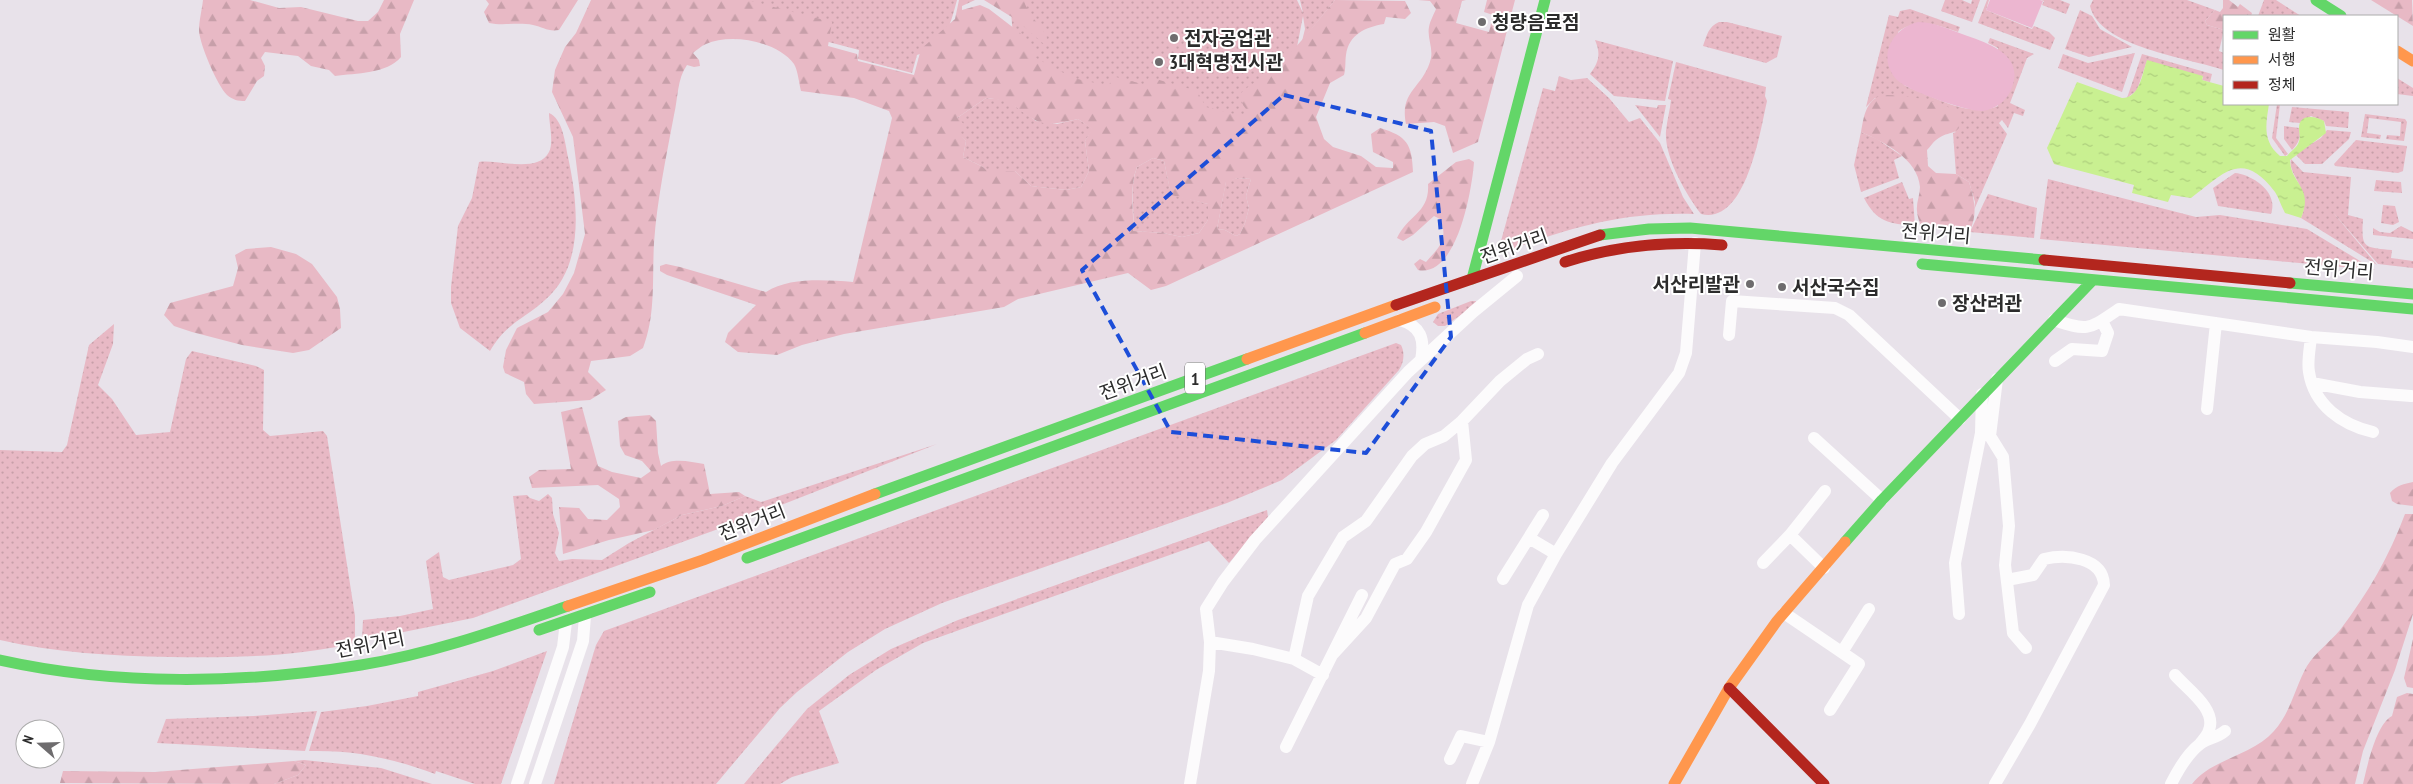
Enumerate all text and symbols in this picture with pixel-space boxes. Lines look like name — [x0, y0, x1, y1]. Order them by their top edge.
place label: 청량음료점 — [1492, 10, 1579, 34]
legend — [2223, 15, 2398, 105]
marker: 청량음료점 — [1476, 16, 1488, 28]
text: 원활 — [2268, 25, 2296, 44]
place label: 전자공업관 — [1184, 26, 1272, 50]
marker: 전자공업관 — [1168, 32, 1180, 44]
place label: 3대혁명전시관 — [1169, 50, 1283, 74]
text: 서행 — [2268, 50, 2296, 69]
marker: 3대혁명전시관 — [1153, 56, 1165, 68]
text: 정체 — [2268, 75, 2296, 94]
street label: 전위거리 — [1900, 218, 1972, 248]
street label: 전위거리 — [1477, 223, 1551, 269]
street label: 전위거리 — [2303, 254, 2375, 284]
place label: 서산리발관 — [1653, 272, 1741, 296]
place label: 서산국수집 — [1792, 275, 1879, 299]
marker: 서산리발관 — [1744, 278, 1756, 290]
marker: 서산국수집 — [1776, 281, 1788, 293]
place label: 장산려관 — [1952, 291, 2022, 315]
marker: 장산려관 — [1936, 297, 1948, 309]
street label: 전위거리 — [1096, 359, 1170, 405]
road number: 1 — [1185, 362, 1205, 393]
street label: 전위거리 — [715, 498, 789, 546]
street label: 전위거리 — [333, 626, 407, 662]
north arrow — [15, 719, 65, 769]
text: N — [18, 733, 38, 746]

